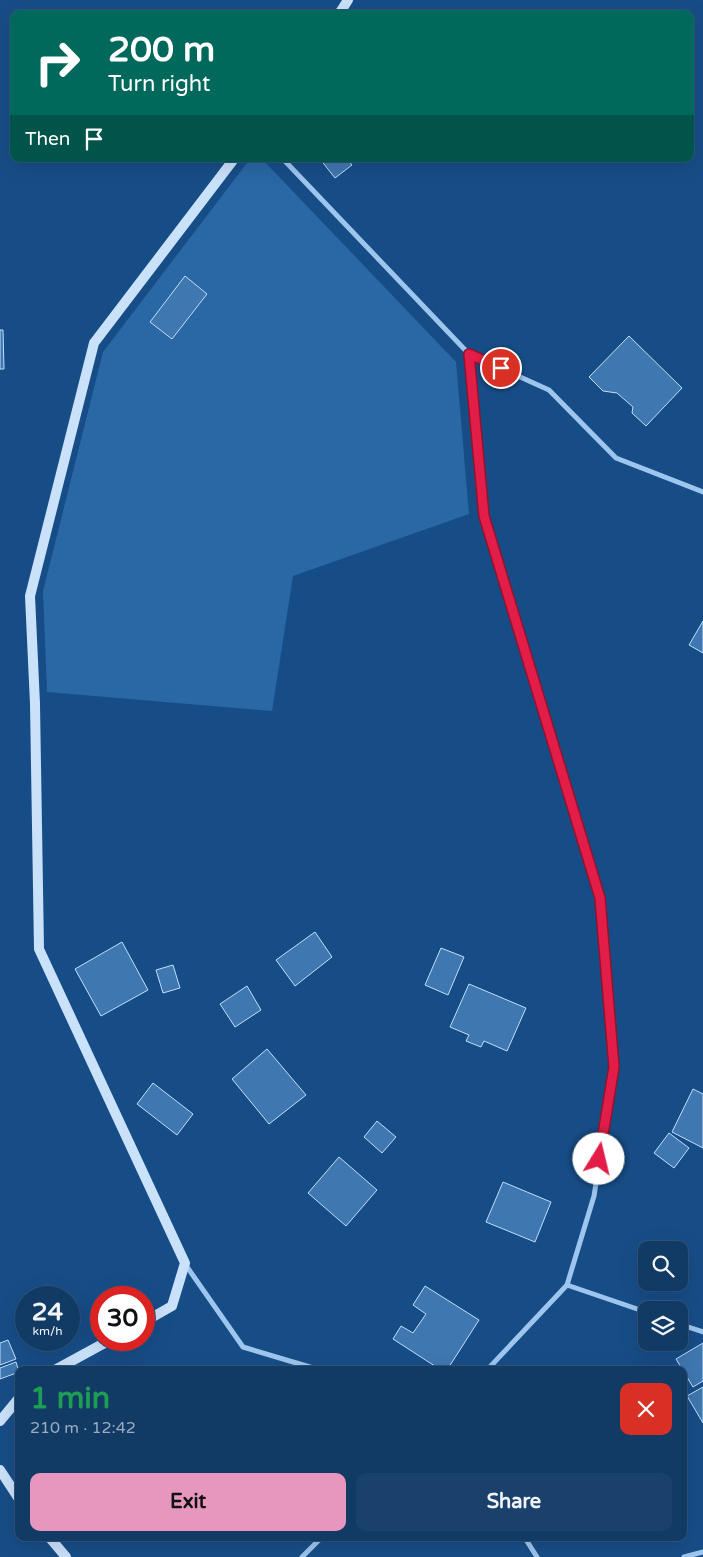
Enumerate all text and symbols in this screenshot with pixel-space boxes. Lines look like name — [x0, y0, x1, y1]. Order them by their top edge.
text: 200 m — [108, 29, 215, 71]
icon: right — [25, 30, 90, 95]
text: Turn right — [108, 71, 210, 97]
icon: arrive — [80, 125, 108, 153]
text: Then — [25, 128, 70, 150]
pin — [480, 347, 522, 389]
icon: arrive — [487, 354, 515, 382]
position arrow — [572, 1132, 624, 1184]
map controls — [638, 1241, 688, 1351]
button: search — [638, 1241, 688, 1291]
speed limit sign: 30 — [90, 1286, 155, 1351]
text: 24 — [32, 1297, 63, 1327]
button: layers — [638, 1301, 688, 1351]
text: km/h — [32, 1324, 63, 1338]
text: 1 min — [30, 1380, 110, 1417]
button: close — [620, 1383, 672, 1435]
text: 210 m · 12:42 — [30, 1418, 136, 1438]
button: Exit — [30, 1473, 346, 1531]
button: Share — [356, 1473, 672, 1531]

